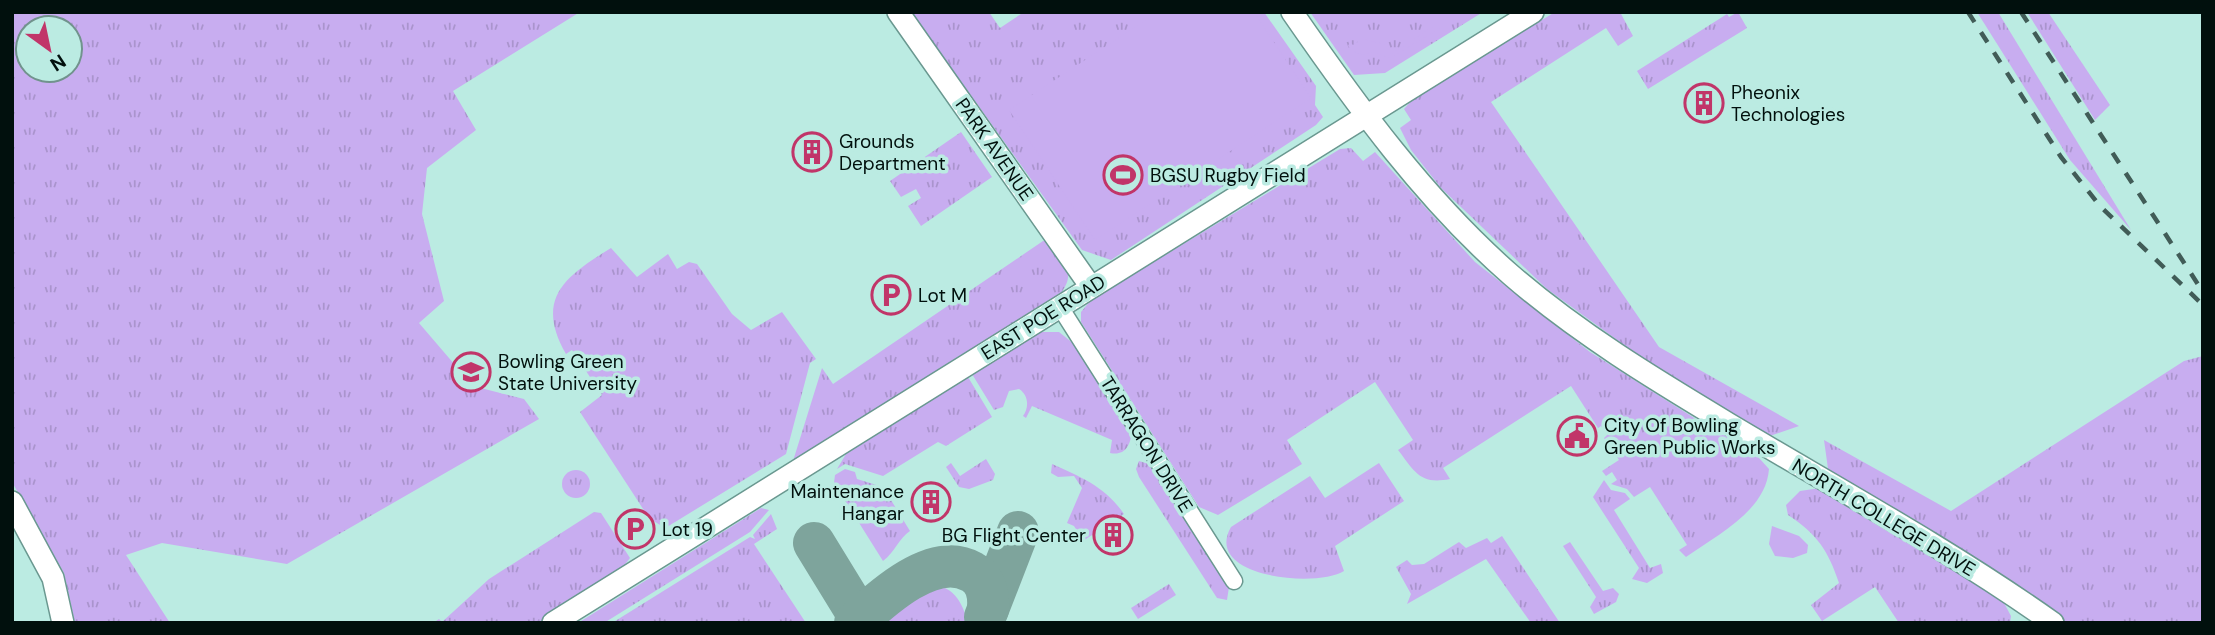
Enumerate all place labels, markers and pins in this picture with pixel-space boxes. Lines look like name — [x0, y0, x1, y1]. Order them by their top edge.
place label: Pheonix Technologies — [1731, 80, 1845, 127]
building icon: Pheonix Technologies — [1683, 82, 1725, 124]
place label: Grounds Department — [839, 129, 946, 176]
building icon: Grounds Department — [791, 131, 833, 173]
sports icon: BGSU Rugby Field — [1102, 154, 1144, 196]
place label: BGSU Rugby Field — [1150, 163, 1306, 188]
parking icon: Lot M — [870, 274, 912, 316]
place label: Lot M — [918, 283, 967, 308]
place label: Bowling Green State University — [498, 349, 637, 396]
school or university icon: Bowling Green State University — [450, 351, 492, 393]
place label: City Of Bowling Green Public Works — [1604, 413, 1775, 460]
public building icon: City Of Bowling Green Public Works — [1556, 415, 1598, 457]
place label: Maintenance Hangar — [790, 479, 904, 526]
building icon: Maintenance Hangar — [910, 481, 952, 523]
parking icon: Lot 19 — [614, 508, 656, 550]
building icon: BG Flight Center — [1092, 514, 1134, 556]
place label: Lot 19 — [662, 517, 713, 542]
place label: BG Flight Center — [942, 523, 1086, 548]

